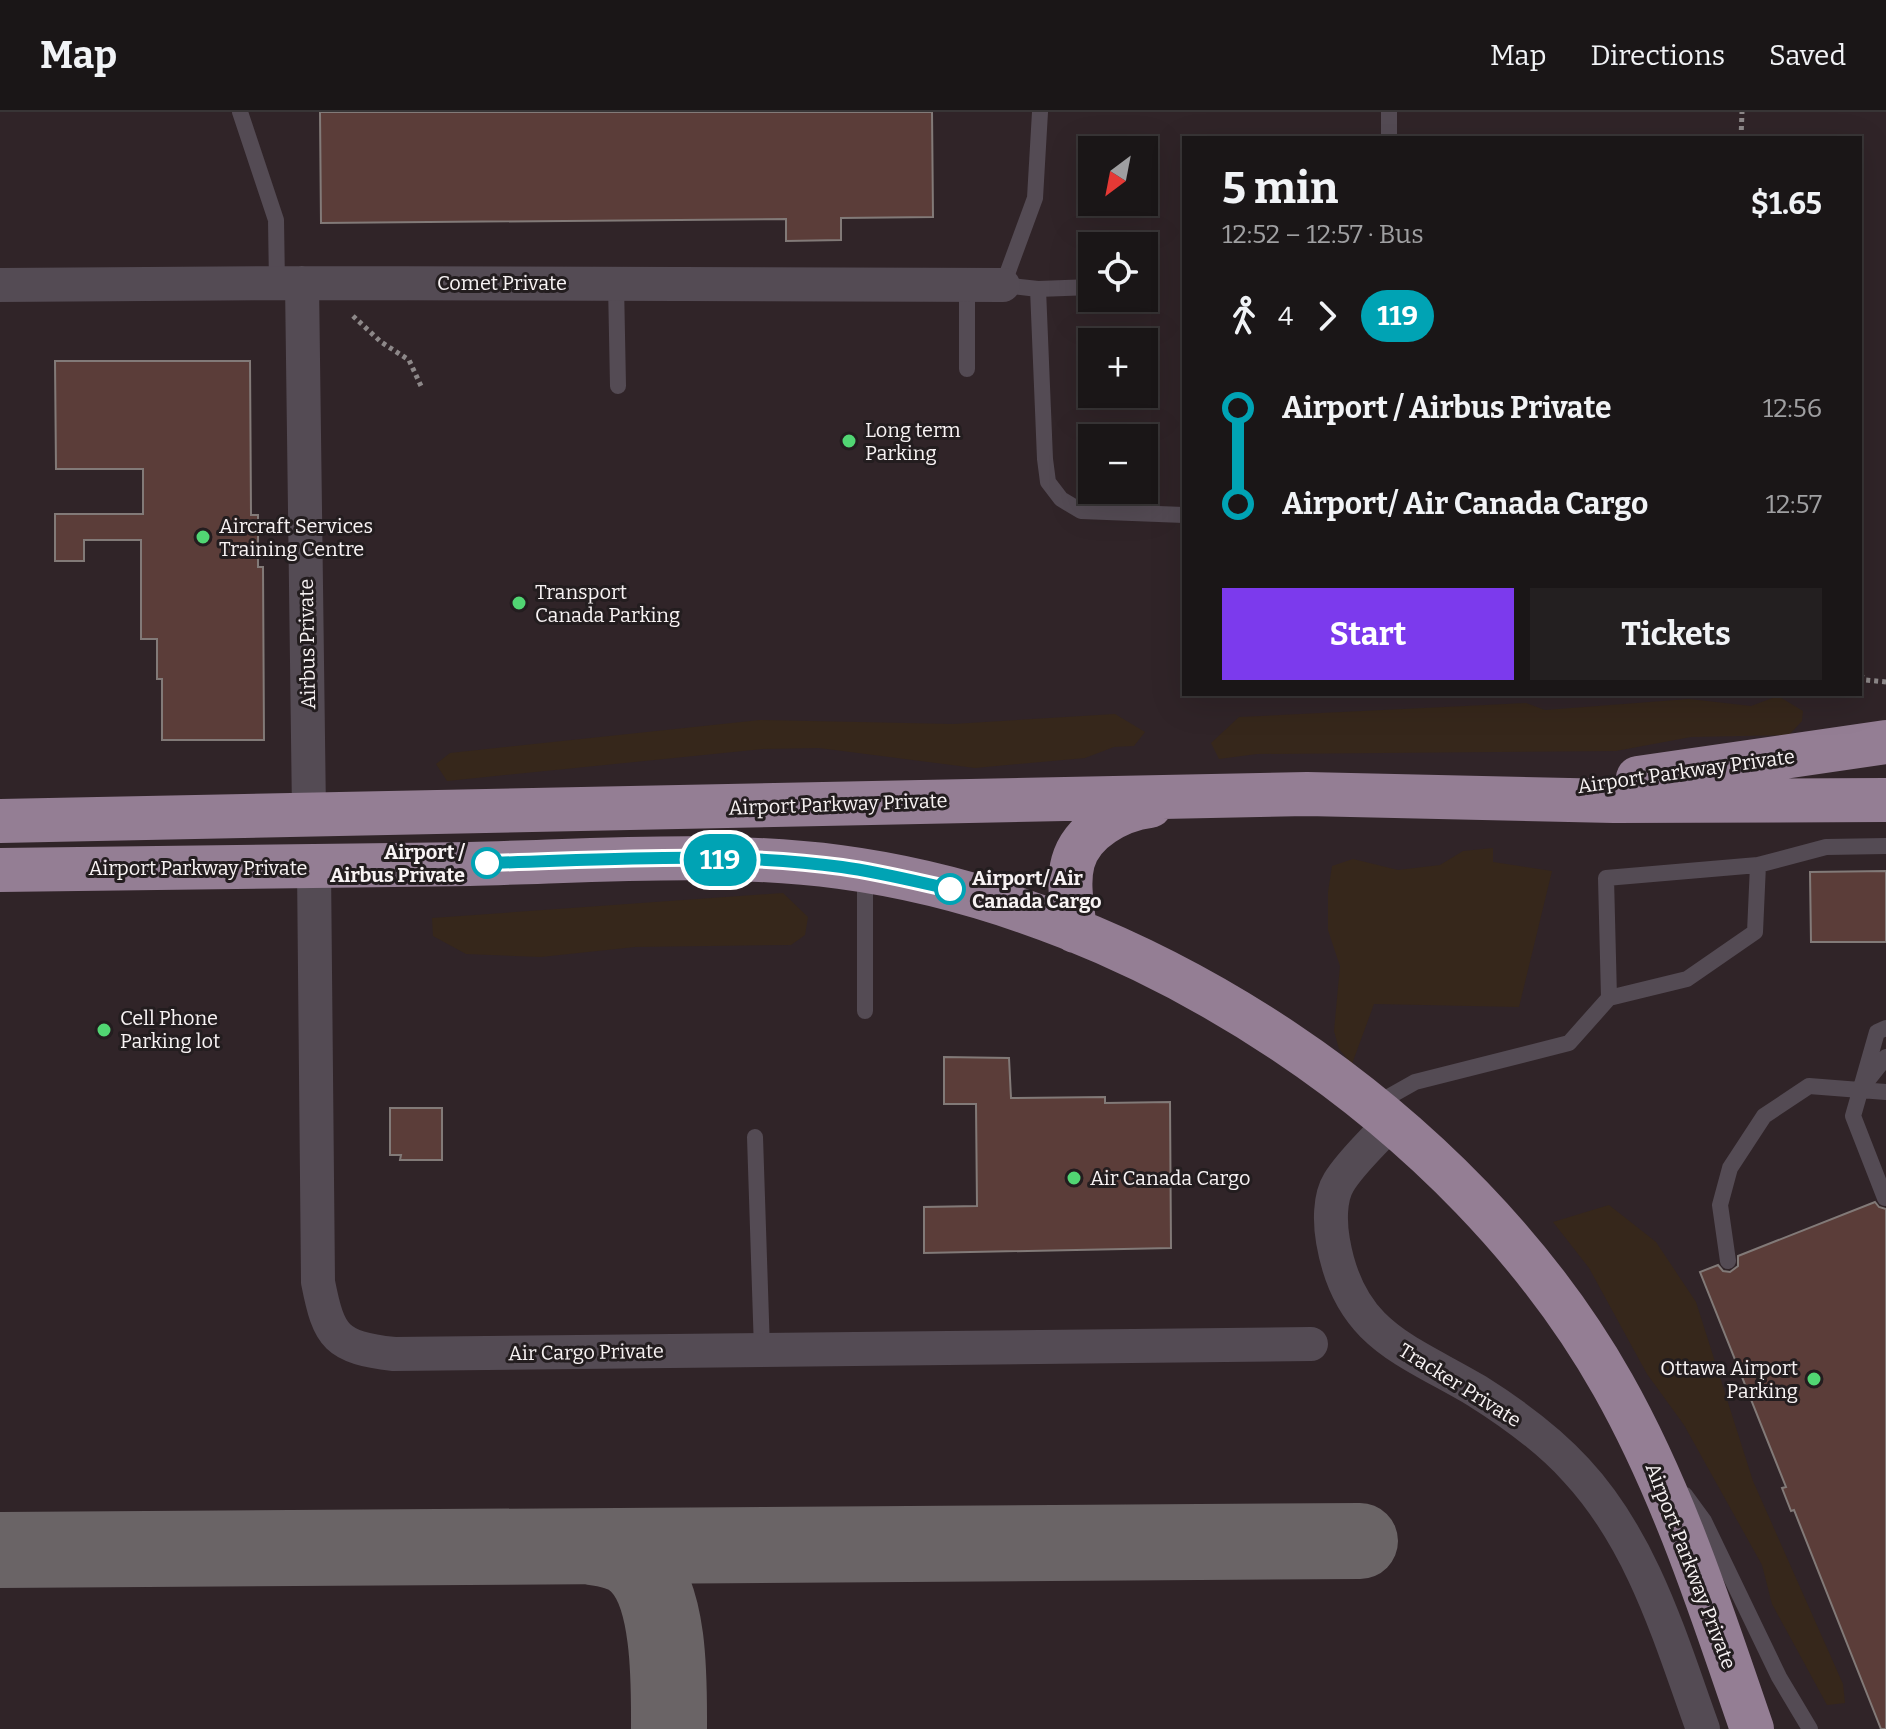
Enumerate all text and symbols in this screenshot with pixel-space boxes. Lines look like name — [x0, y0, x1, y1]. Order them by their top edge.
text: Map — [40, 32, 117, 78]
text: Map — [1490, 39, 1546, 72]
text: Directions — [1590, 39, 1725, 72]
text: Saved — [1769, 39, 1846, 72]
north arrow — [1078, 136, 1158, 216]
map controls — [1078, 136, 1158, 504]
text: 5 min — [1222, 162, 1338, 215]
text: $1.65 — [1751, 186, 1822, 222]
text: 12:52 – 12:57 · Bus — [1222, 219, 1424, 250]
button: locate — [1078, 232, 1158, 312]
street label: Comet Private — [437, 271, 567, 295]
icon: walk — [1222, 294, 1266, 338]
icon: forward — [1305, 294, 1349, 338]
text: 119 — [1377, 299, 1418, 332]
text: 4 — [1278, 301, 1293, 332]
button: + — [1078, 328, 1158, 408]
text: Airport / Airbus Private — [1282, 390, 1612, 426]
text: 12:56 — [1763, 393, 1822, 424]
place label: Long term Parking — [865, 418, 961, 465]
button: − — [1078, 424, 1158, 504]
marker: Long term Parking — [840, 432, 858, 450]
text: Airport/ Air Canada Cargo — [1282, 486, 1648, 522]
text: 12:57 — [1765, 489, 1822, 520]
place label: Aircraft Services Training Centre — [219, 514, 373, 561]
marker: Aircraft Services Training Centre — [194, 528, 212, 546]
street label: Airbus Private — [294, 578, 320, 710]
place label: Transport Canada Parking — [535, 580, 680, 627]
button: Start — [1222, 588, 1514, 680]
button: Tickets — [1530, 588, 1822, 680]
marker: Transport Canada Parking — [510, 594, 528, 612]
street label: Airport Parkway Private — [1576, 744, 1796, 798]
street label: Airport Parkway Private — [728, 788, 948, 820]
line badge: 119 — [674, 834, 766, 886]
place label: Airport / Airbus Private — [330, 840, 465, 887]
text: 119 — [700, 843, 740, 876]
marker: Airport / Airbus Private — [472, 848, 502, 878]
street label: Airport Parkway Private — [88, 856, 308, 880]
place label: Airport/ Air Canada Cargo — [972, 866, 1102, 913]
marker: Airport/ Air Canada Cargo — [935, 874, 965, 904]
place label: Cell Phone Parking lot — [120, 1006, 220, 1053]
marker: Cell Phone Parking lot — [95, 1021, 113, 1039]
place label: Air Canada Cargo — [1090, 1166, 1250, 1190]
marker: Air Canada Cargo — [1065, 1169, 1083, 1187]
street label: Tracker Private — [1394, 1338, 1526, 1432]
street label: Air Cargo Private — [508, 1339, 664, 1365]
place label: Ottawa Airport Parking — [1660, 1356, 1798, 1403]
marker: Ottawa Airport Parking — [1805, 1370, 1823, 1388]
street label: Airport Parkway Private — [1641, 1459, 1741, 1673]

